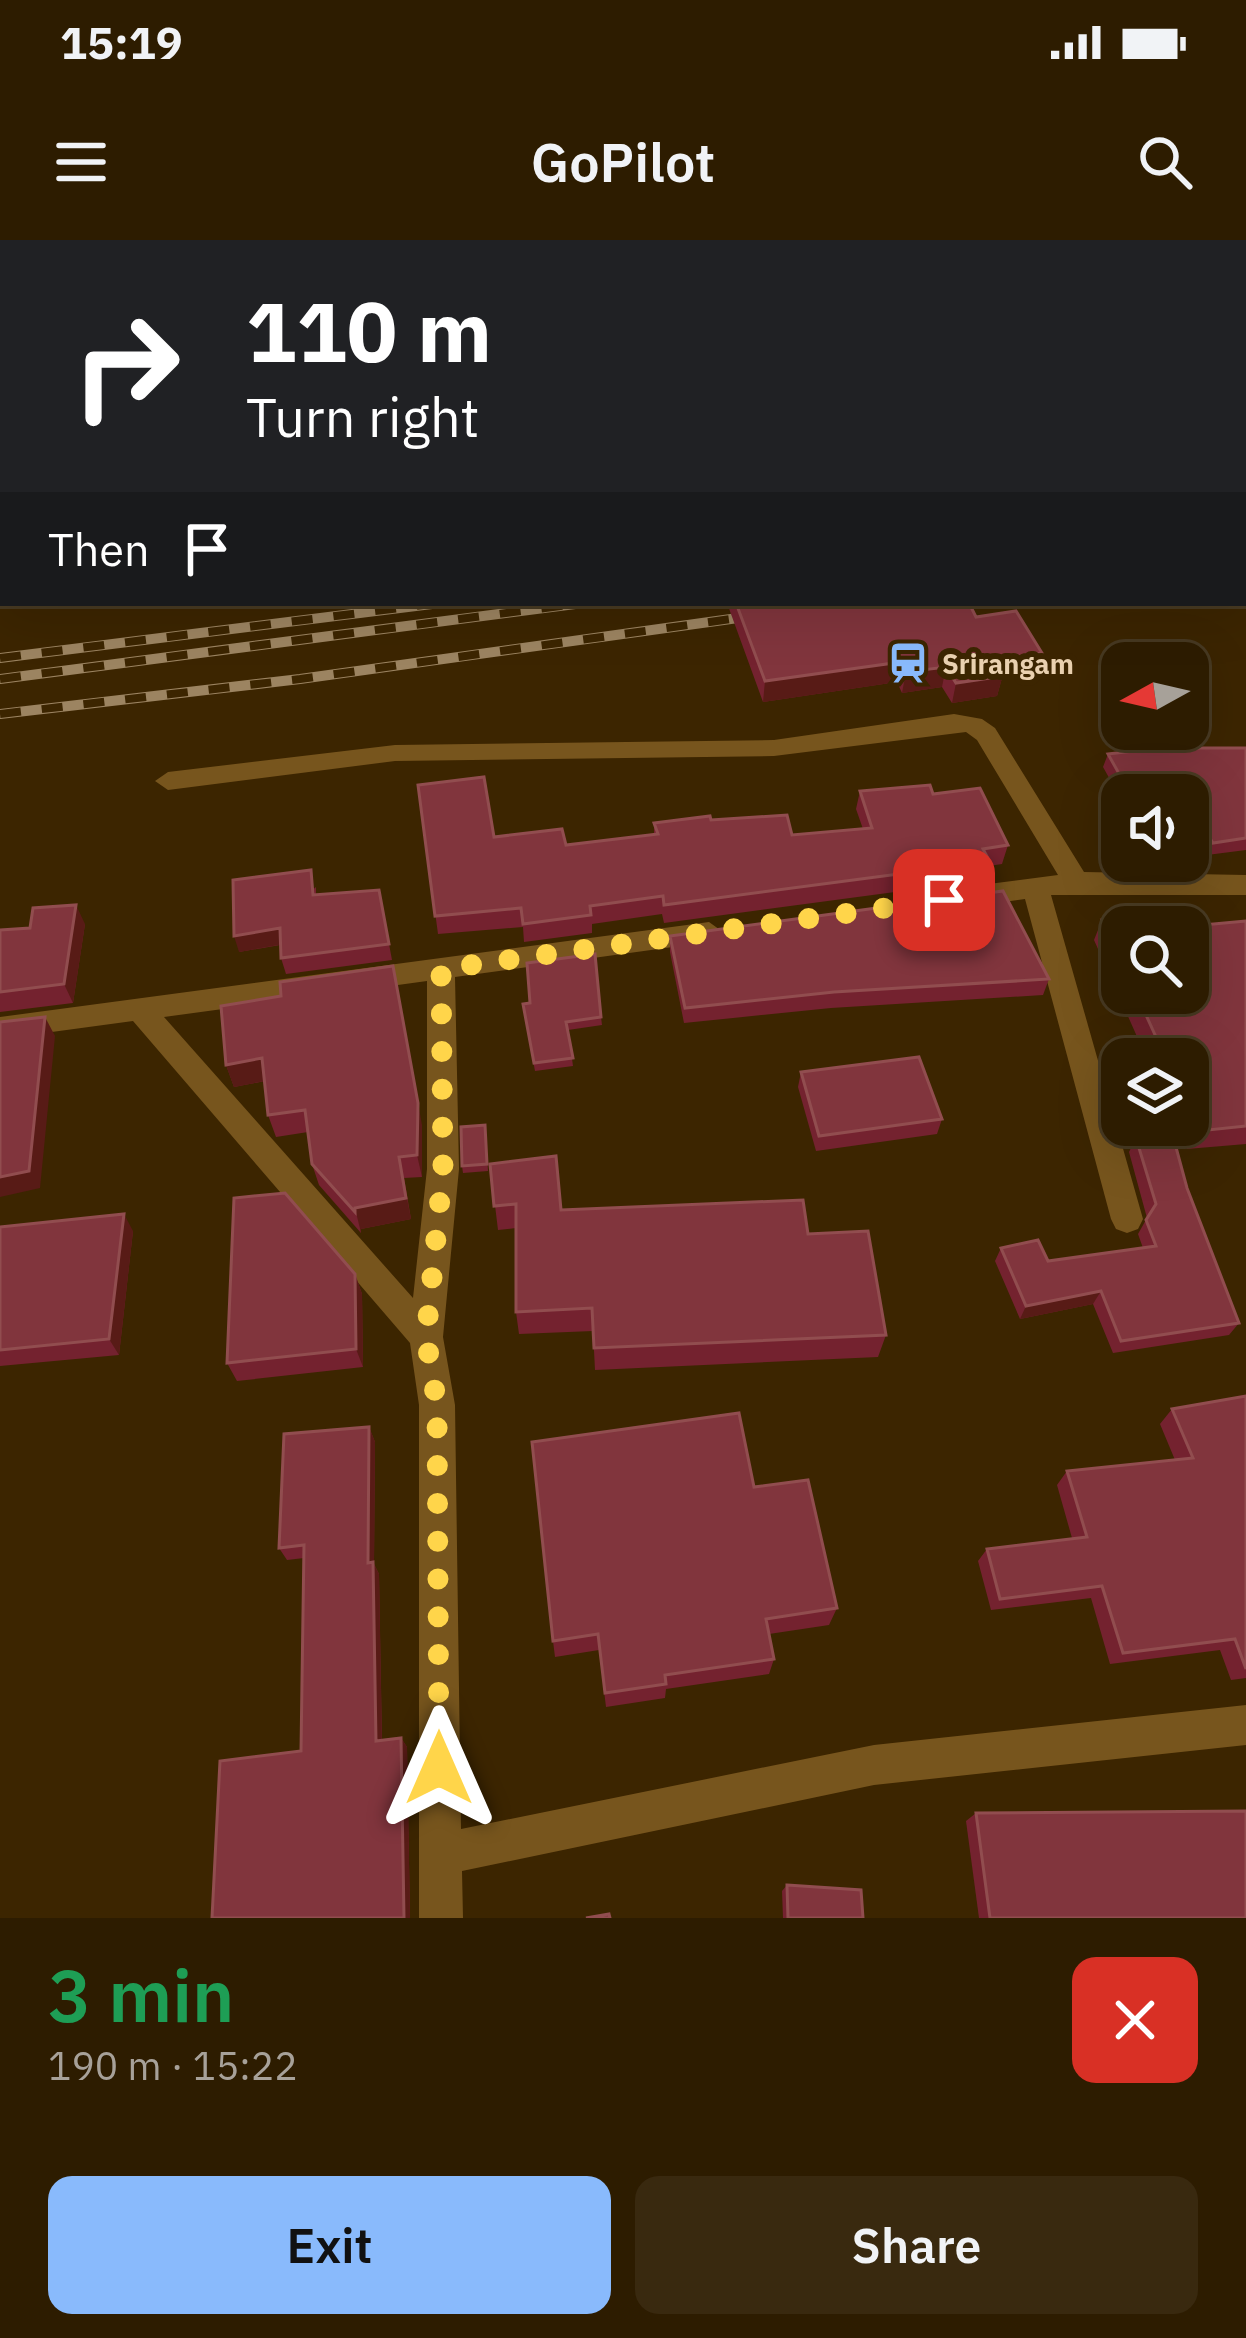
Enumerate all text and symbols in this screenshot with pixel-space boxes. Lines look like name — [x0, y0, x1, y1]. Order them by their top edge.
text: 15:19 — [60, 13, 183, 71]
text: GoPilot — [531, 127, 715, 197]
icon: menu — [48, 129, 114, 195]
icon: search — [1132, 129, 1198, 195]
text: 110 m — [246, 276, 492, 385]
icon: right — [48, 288, 204, 444]
text: Turn right — [246, 382, 480, 452]
icon: arrive — [174, 516, 240, 582]
text: Then — [48, 520, 150, 578]
station icon: Srirangam — [885, 640, 931, 686]
north arrow — [1101, 642, 1209, 750]
map controls — [1101, 642, 1209, 1146]
place label: Srirangam — [942, 646, 1074, 681]
button: sound — [1101, 774, 1209, 882]
pin — [893, 849, 995, 951]
icon: arrive — [911, 867, 977, 933]
button: search — [1101, 906, 1209, 1014]
button: layers — [1101, 1038, 1209, 1146]
position arrow — [376, 1705, 502, 1831]
text: 3 min — [48, 1948, 234, 2042]
button: close — [1072, 1957, 1198, 2083]
text: 190 m · 15:22 — [48, 2040, 298, 2091]
button: Exit — [48, 2176, 611, 2314]
button: Share — [635, 2176, 1198, 2314]

